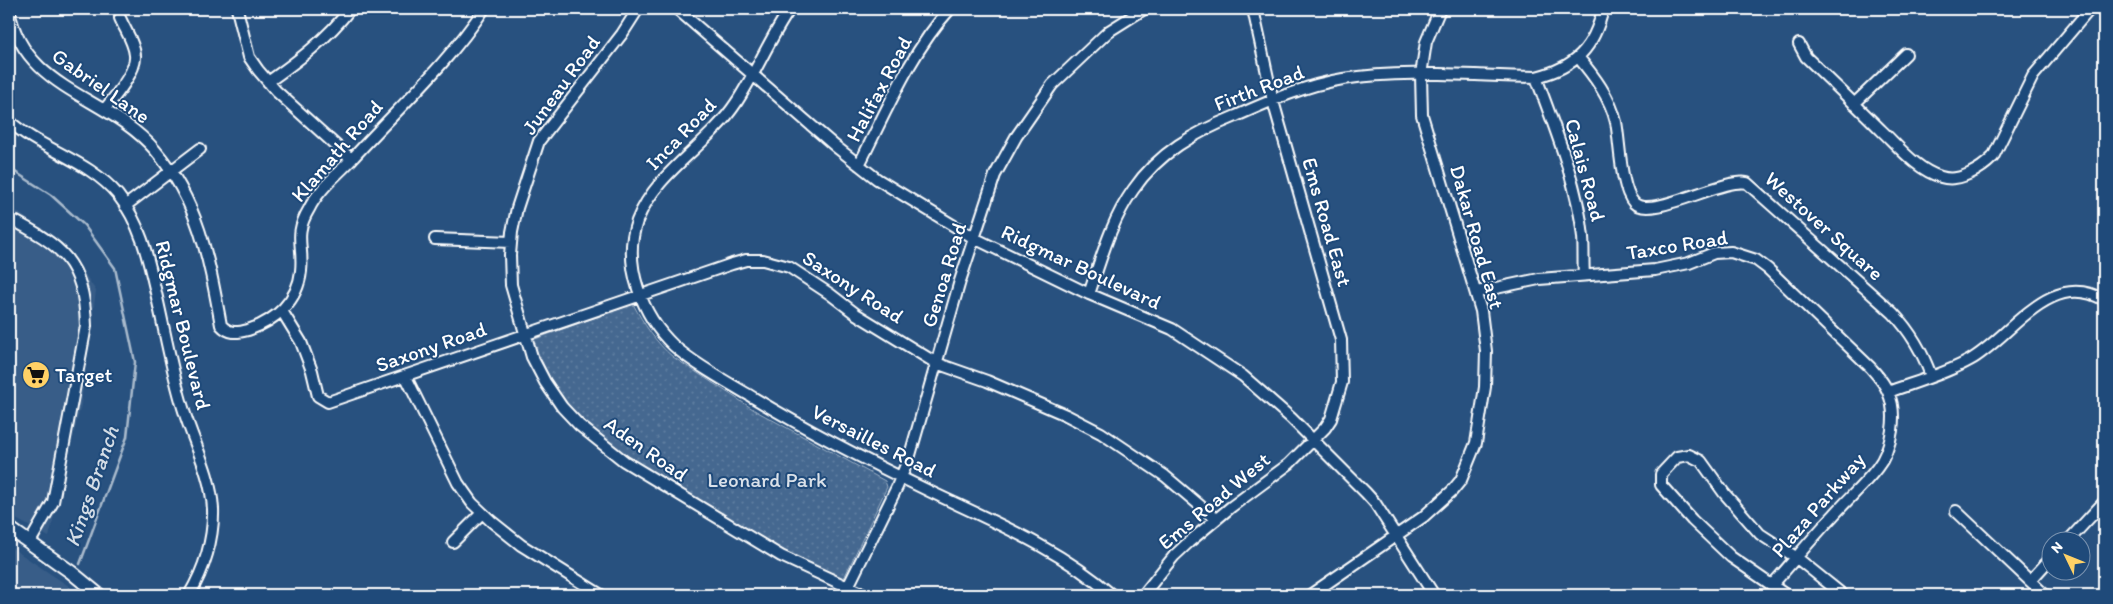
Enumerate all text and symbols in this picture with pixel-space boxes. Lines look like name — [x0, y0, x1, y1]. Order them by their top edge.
street label: Juneau Road — [516, 30, 605, 139]
street label: Halifax Road — [840, 31, 917, 146]
street label: Gabriel Lane — [47, 43, 155, 128]
street label: Firth Road — [1210, 59, 1308, 116]
street label: Inca Road — [640, 92, 721, 175]
street label: Klamath Road — [286, 95, 388, 207]
street label: Calais Road — [1560, 116, 1611, 224]
street label: Ems Road East — [1297, 155, 1358, 289]
street label: Dakar Road East — [1445, 162, 1510, 312]
street label: Westover Square — [1760, 166, 1889, 285]
street label: Genoa Road — [916, 219, 971, 330]
street label: Ridgmar Boulevard — [997, 219, 1165, 315]
street label: Taxco Road — [1625, 224, 1730, 265]
street label: Ridgmar Boulevard — [150, 238, 217, 412]
street label: Saxony Road — [798, 245, 909, 329]
street label: Saxony Road — [372, 316, 490, 377]
supermarket icon: Target — [21, 360, 51, 390]
place label: Target — [55, 362, 113, 387]
street label: Versailles Road — [808, 398, 941, 483]
street label: Aden Road — [600, 411, 693, 487]
water label: Kings Branch — [58, 422, 125, 550]
street label: Ems Road West — [1153, 446, 1275, 555]
street label: Plaza Parkway — [1765, 447, 1870, 562]
park label: Leonard Park — [707, 467, 827, 492]
north arrow — [2040, 532, 2090, 582]
text: N — [2047, 538, 2066, 557]

